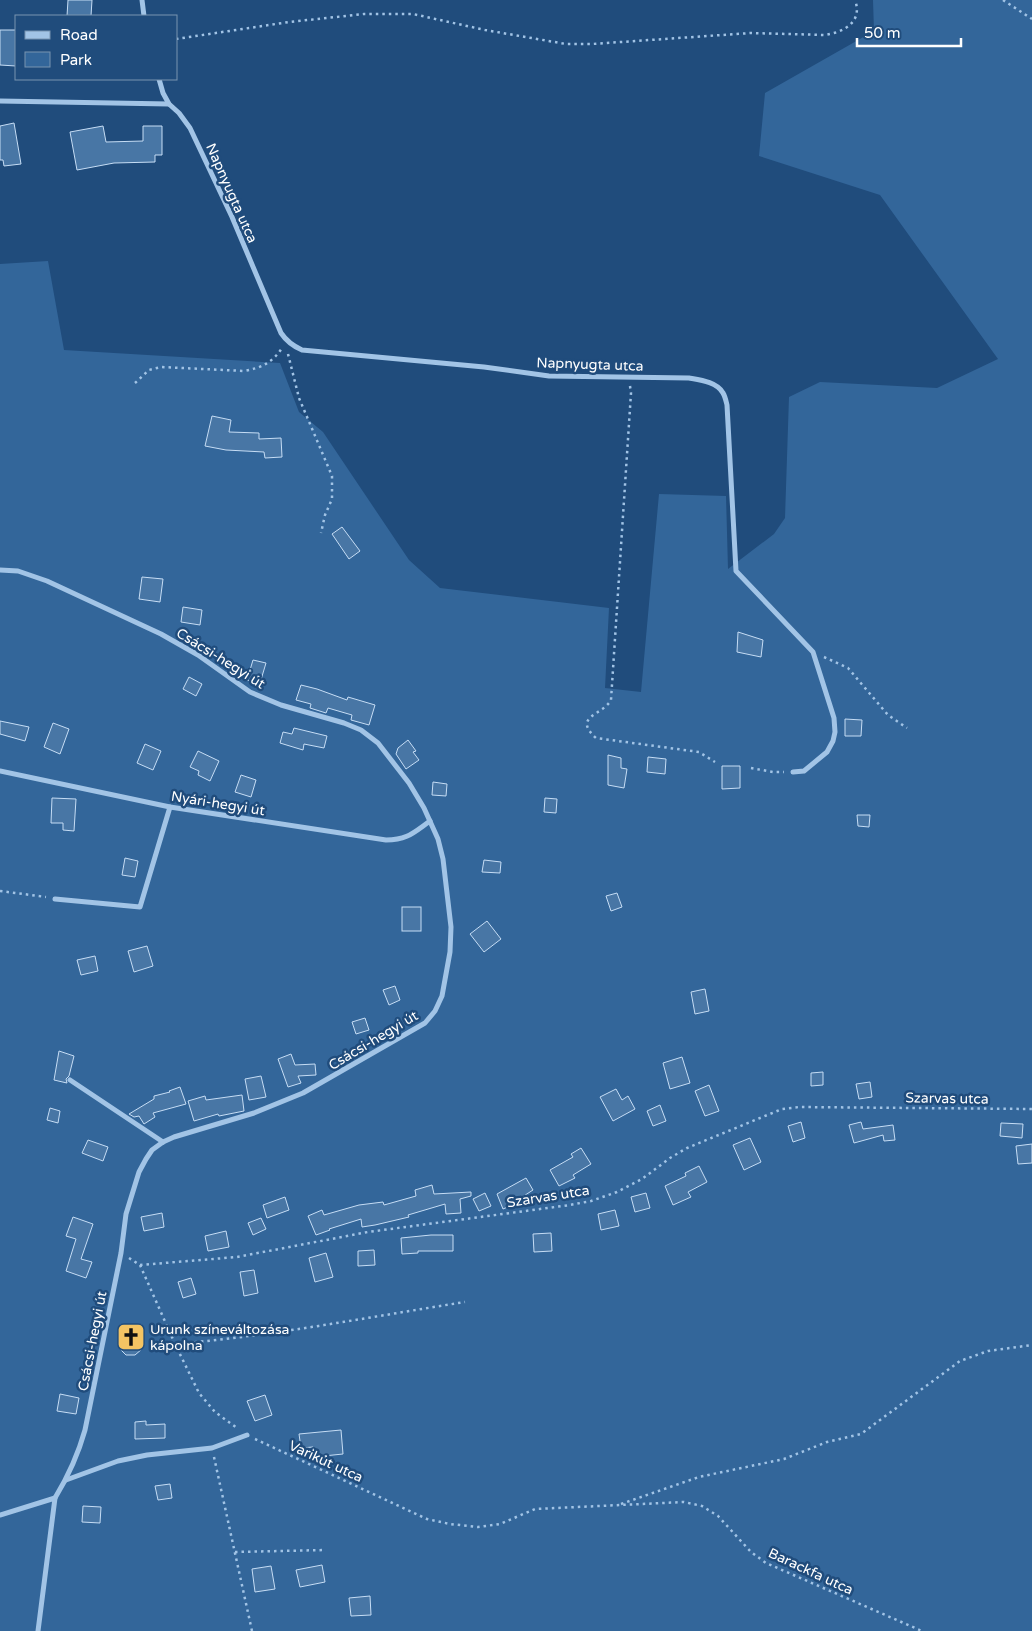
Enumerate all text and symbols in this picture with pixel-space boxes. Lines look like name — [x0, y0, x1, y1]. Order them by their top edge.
legend — [15, 15, 178, 80]
scale bar — [857, 15, 961, 47]
text: 50 m — [864, 24, 901, 42]
text: Road — [60, 26, 98, 44]
text: Park — [60, 51, 92, 69]
street label: Napnyugta utca — [202, 141, 261, 246]
street label: Napnyugta utca — [536, 354, 644, 375]
street label: Csácsi-hegyi út — [173, 624, 269, 693]
street label: Nyári-hegyi út — [170, 788, 267, 819]
street label: Csácsi-hegyi út — [325, 1007, 422, 1074]
street label: Szarvas utca — [905, 1089, 989, 1108]
street label: Szarvas utca — [506, 1182, 591, 1211]
street label: Csácsi-hegyi út — [74, 1289, 111, 1392]
place label: Urunk színeváltozása kápolna — [150, 1321, 289, 1354]
church icon: Urunk színeváltozása kápolna — [116, 1322, 146, 1352]
street label: Varikút utca — [286, 1437, 366, 1486]
street label: Barackfa utca — [766, 1544, 856, 1599]

